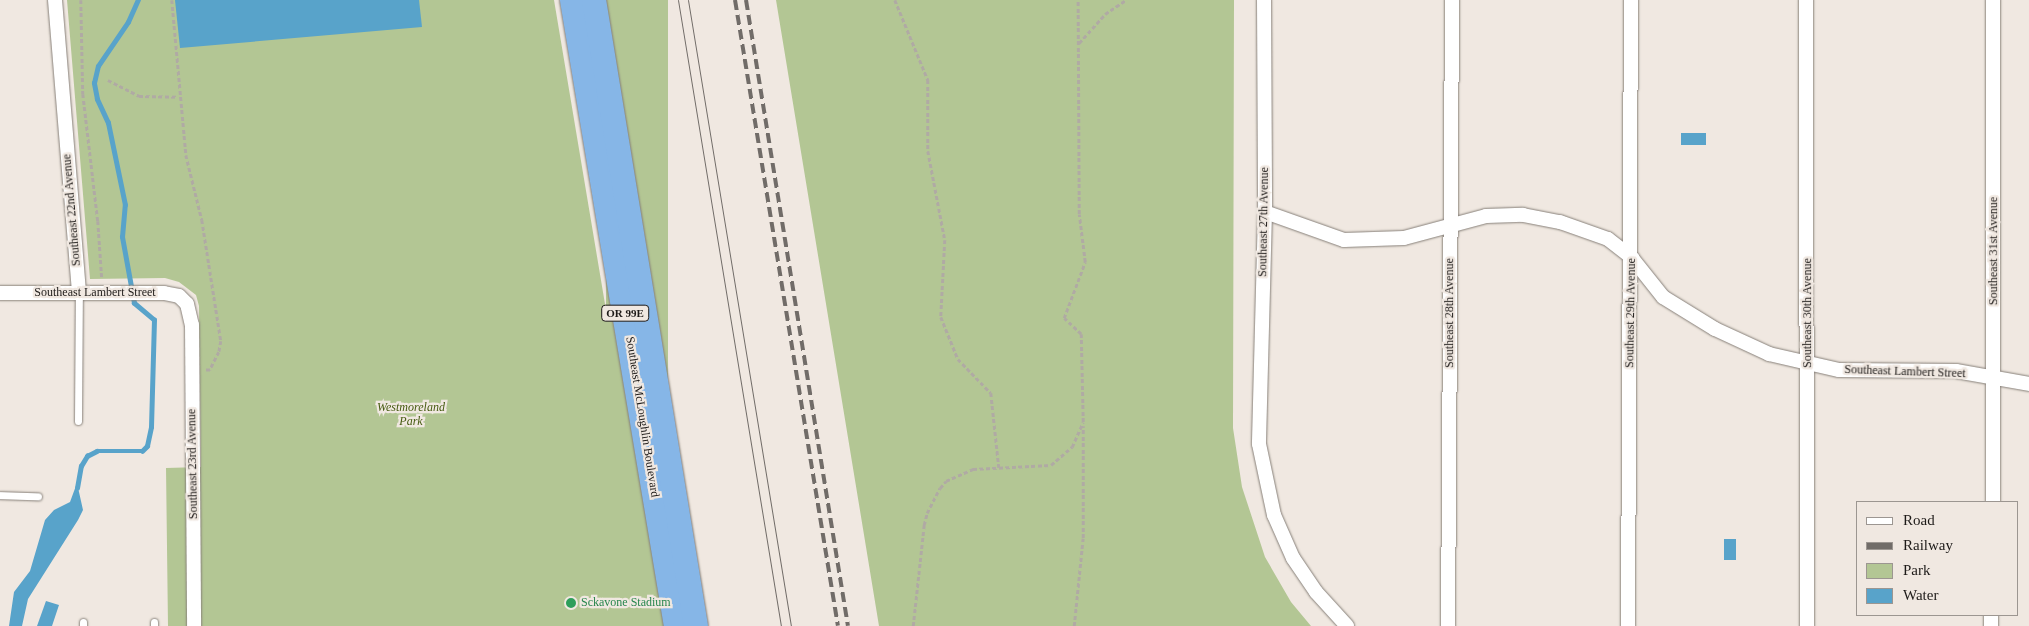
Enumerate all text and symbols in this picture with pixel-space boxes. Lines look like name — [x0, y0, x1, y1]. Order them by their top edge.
street label: Southeast 22nd Avenue — [60, 153, 84, 267]
street label: Southeast 27th Avenue — [1256, 167, 1272, 277]
street label: Southeast 31st Avenue — [1987, 196, 2001, 306]
street label: Southeast 28th Avenue — [1443, 258, 1457, 368]
street label: Southeast 29th Avenue — [1623, 258, 1639, 368]
street label: Southeast 30th Avenue — [1801, 258, 1815, 368]
street label: Southeast Lambert Street — [34, 286, 156, 300]
road number: OR 99E — [600, 304, 650, 322]
street label: Southeast McLoughlin Boulevard — [622, 336, 662, 498]
street label: Southeast Lambert Street — [1844, 363, 1966, 381]
park label: Westmoreland Park — [377, 401, 445, 429]
street label: Southeast 23rd Avenue — [185, 408, 201, 520]
legend — [1856, 501, 2019, 616]
text: Road — [1903, 512, 1935, 528]
text: Railway — [1903, 537, 1953, 553]
text: Park — [1903, 562, 1931, 578]
text: Water — [1903, 587, 1938, 603]
place label: Sckavone Stadium — [581, 596, 671, 610]
marker: Sckavone Stadium — [565, 597, 577, 609]

